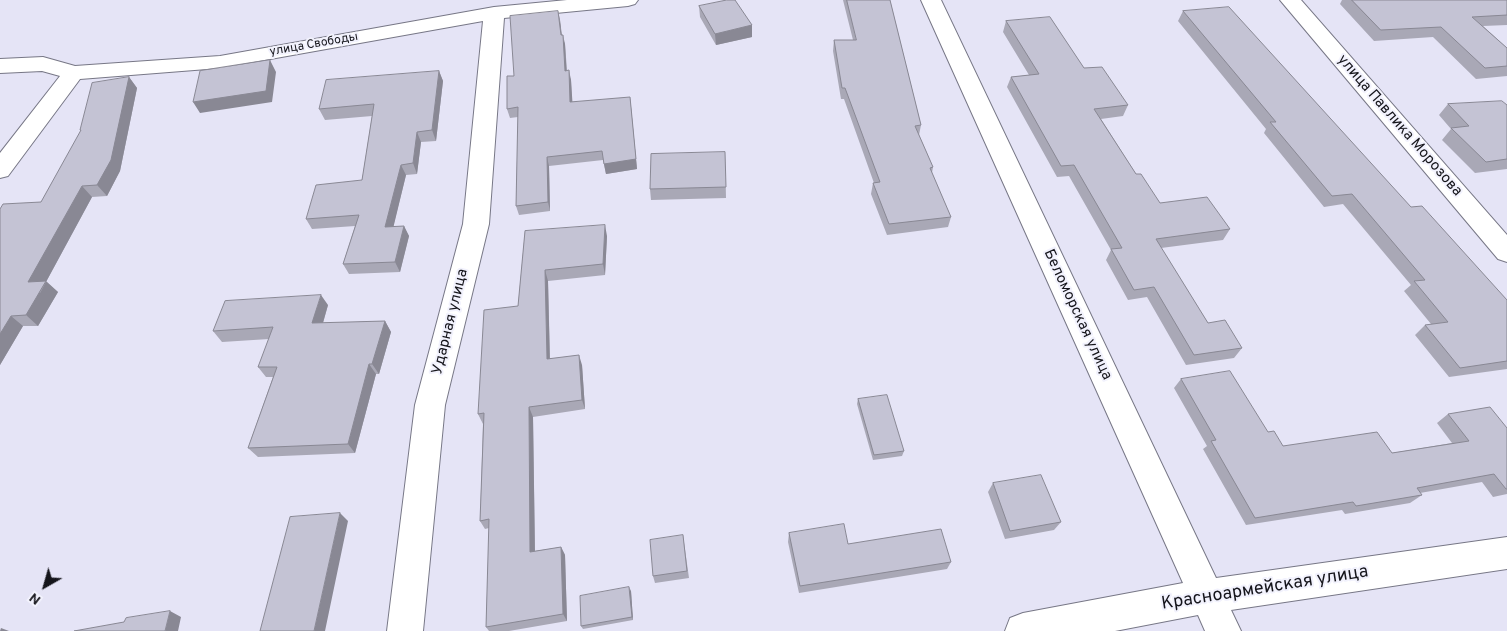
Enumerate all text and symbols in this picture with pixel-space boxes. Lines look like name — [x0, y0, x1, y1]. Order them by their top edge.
street label: улица Свободы — [269, 30, 359, 60]
street label: улица Павлика Морозова — [1333, 52, 1465, 200]
street label: Беломорская улица — [1039, 247, 1115, 383]
street label: Ударная улица — [429, 267, 473, 377]
north arrow — [20, 561, 70, 611]
street label: Красноармейская улица — [1160, 562, 1370, 616]
text: N — [26, 588, 45, 608]

